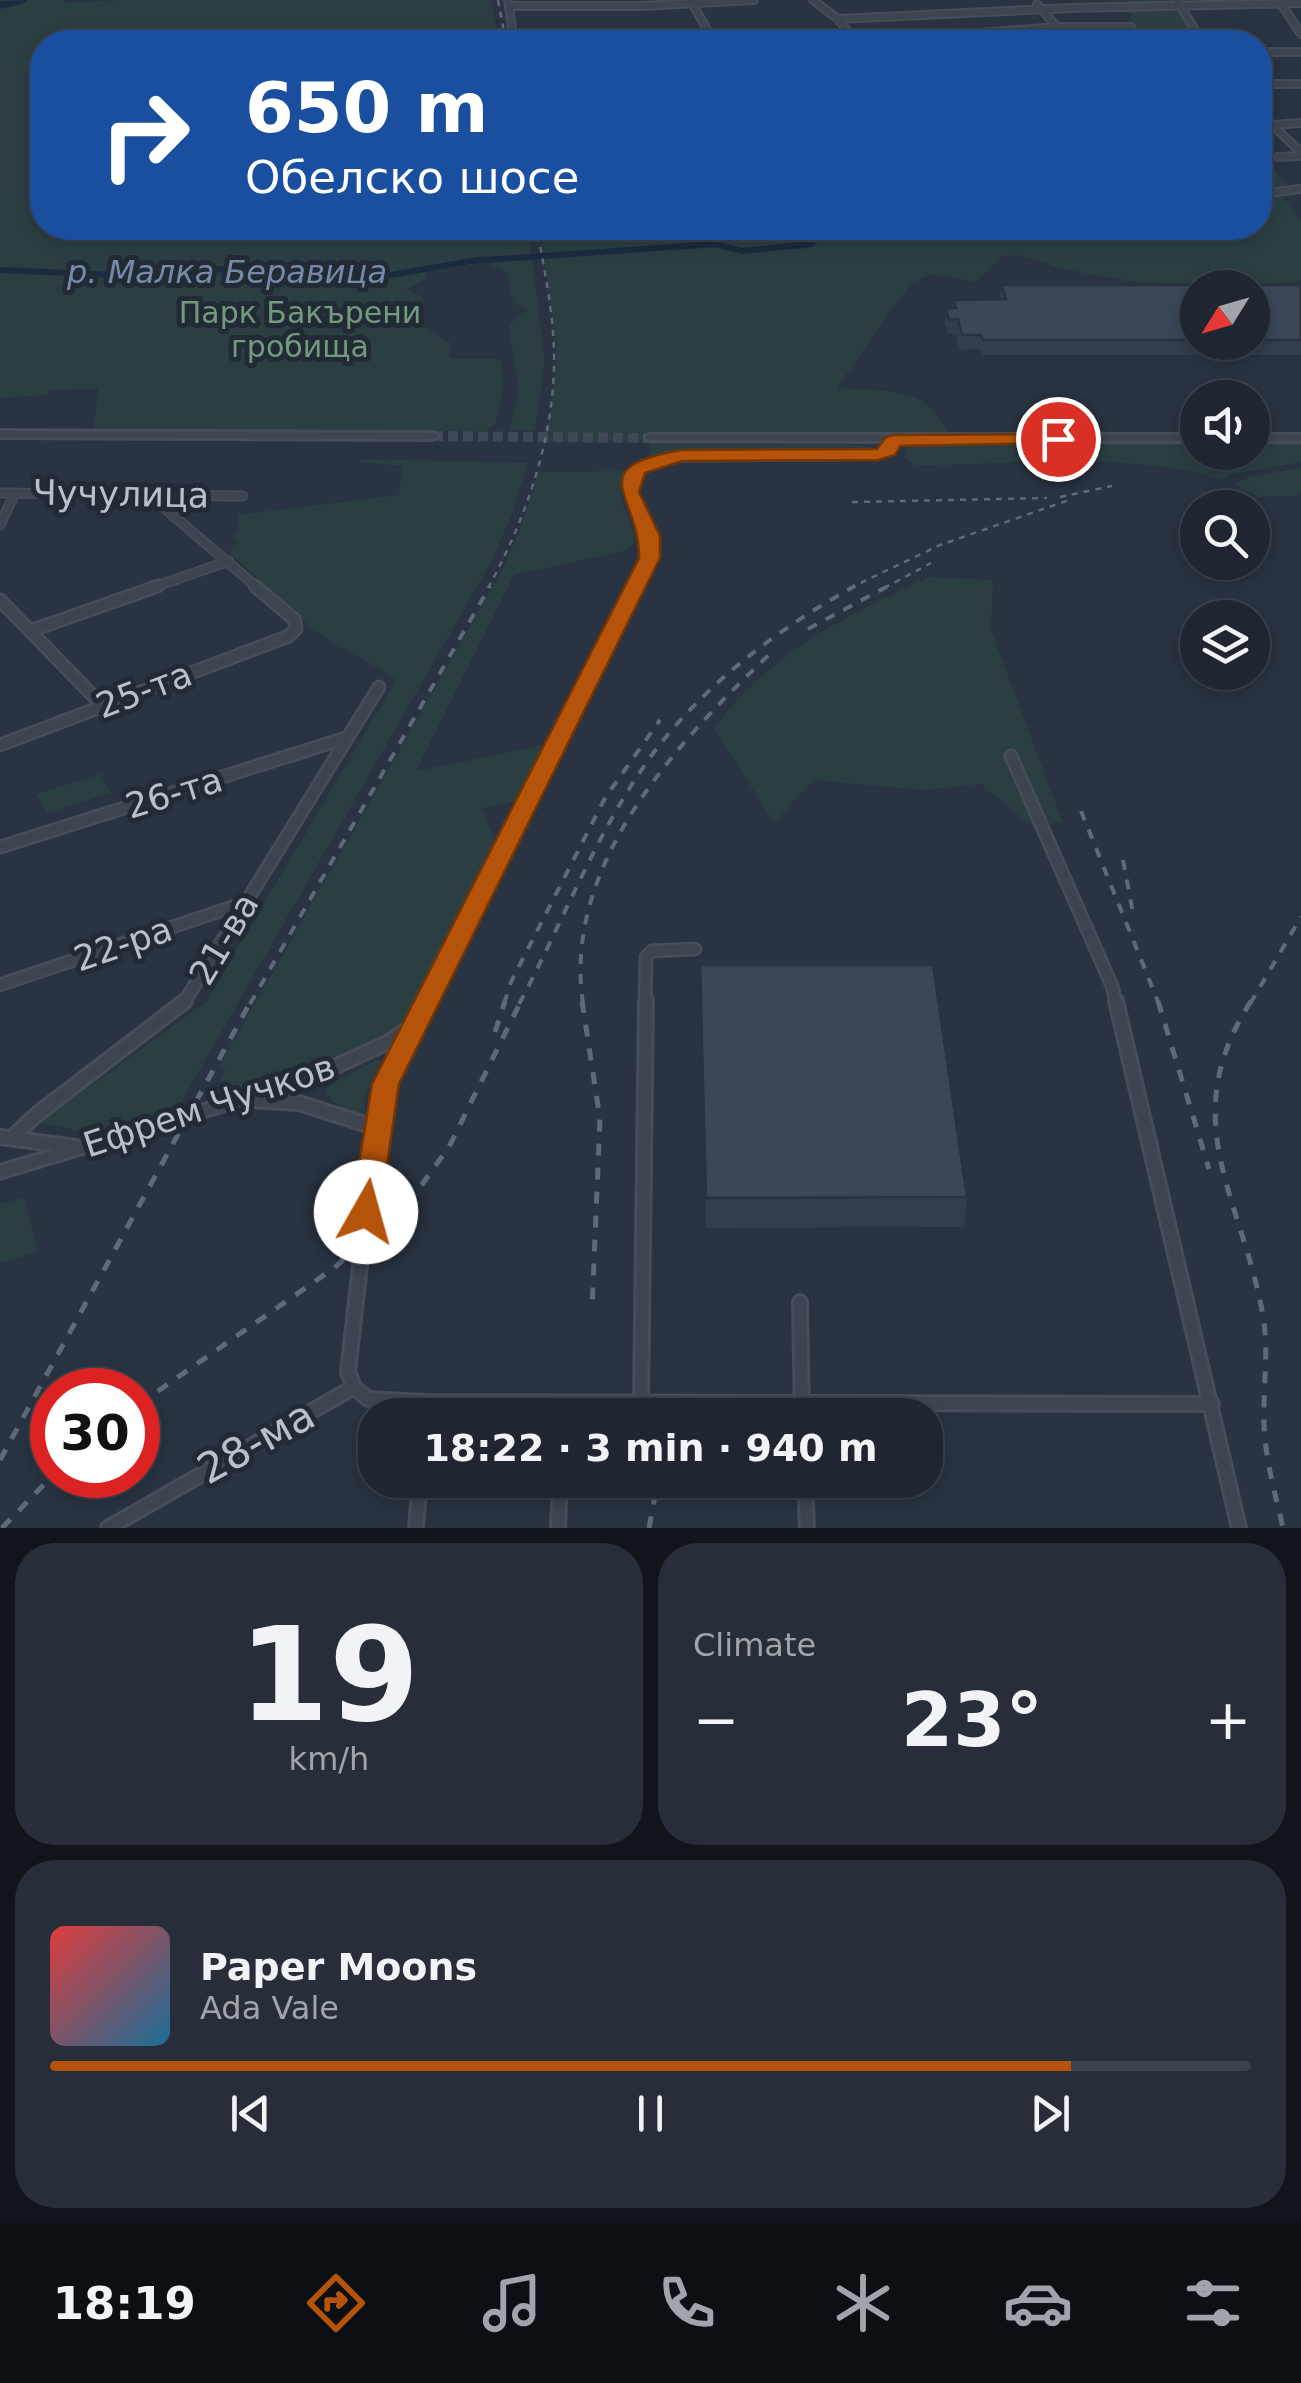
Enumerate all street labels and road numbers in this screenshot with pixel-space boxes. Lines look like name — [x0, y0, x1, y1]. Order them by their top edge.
street label: Чучулица — [32, 472, 210, 516]
street label: 25-та — [91, 654, 197, 726]
street label: 26-та — [121, 759, 227, 827]
street label: 21-ва — [181, 886, 267, 992]
street label: 22-ра — [69, 909, 177, 979]
street label: Ефрем Чучков — [78, 1047, 340, 1165]
street label: 28-ма — [189, 1390, 323, 1494]

